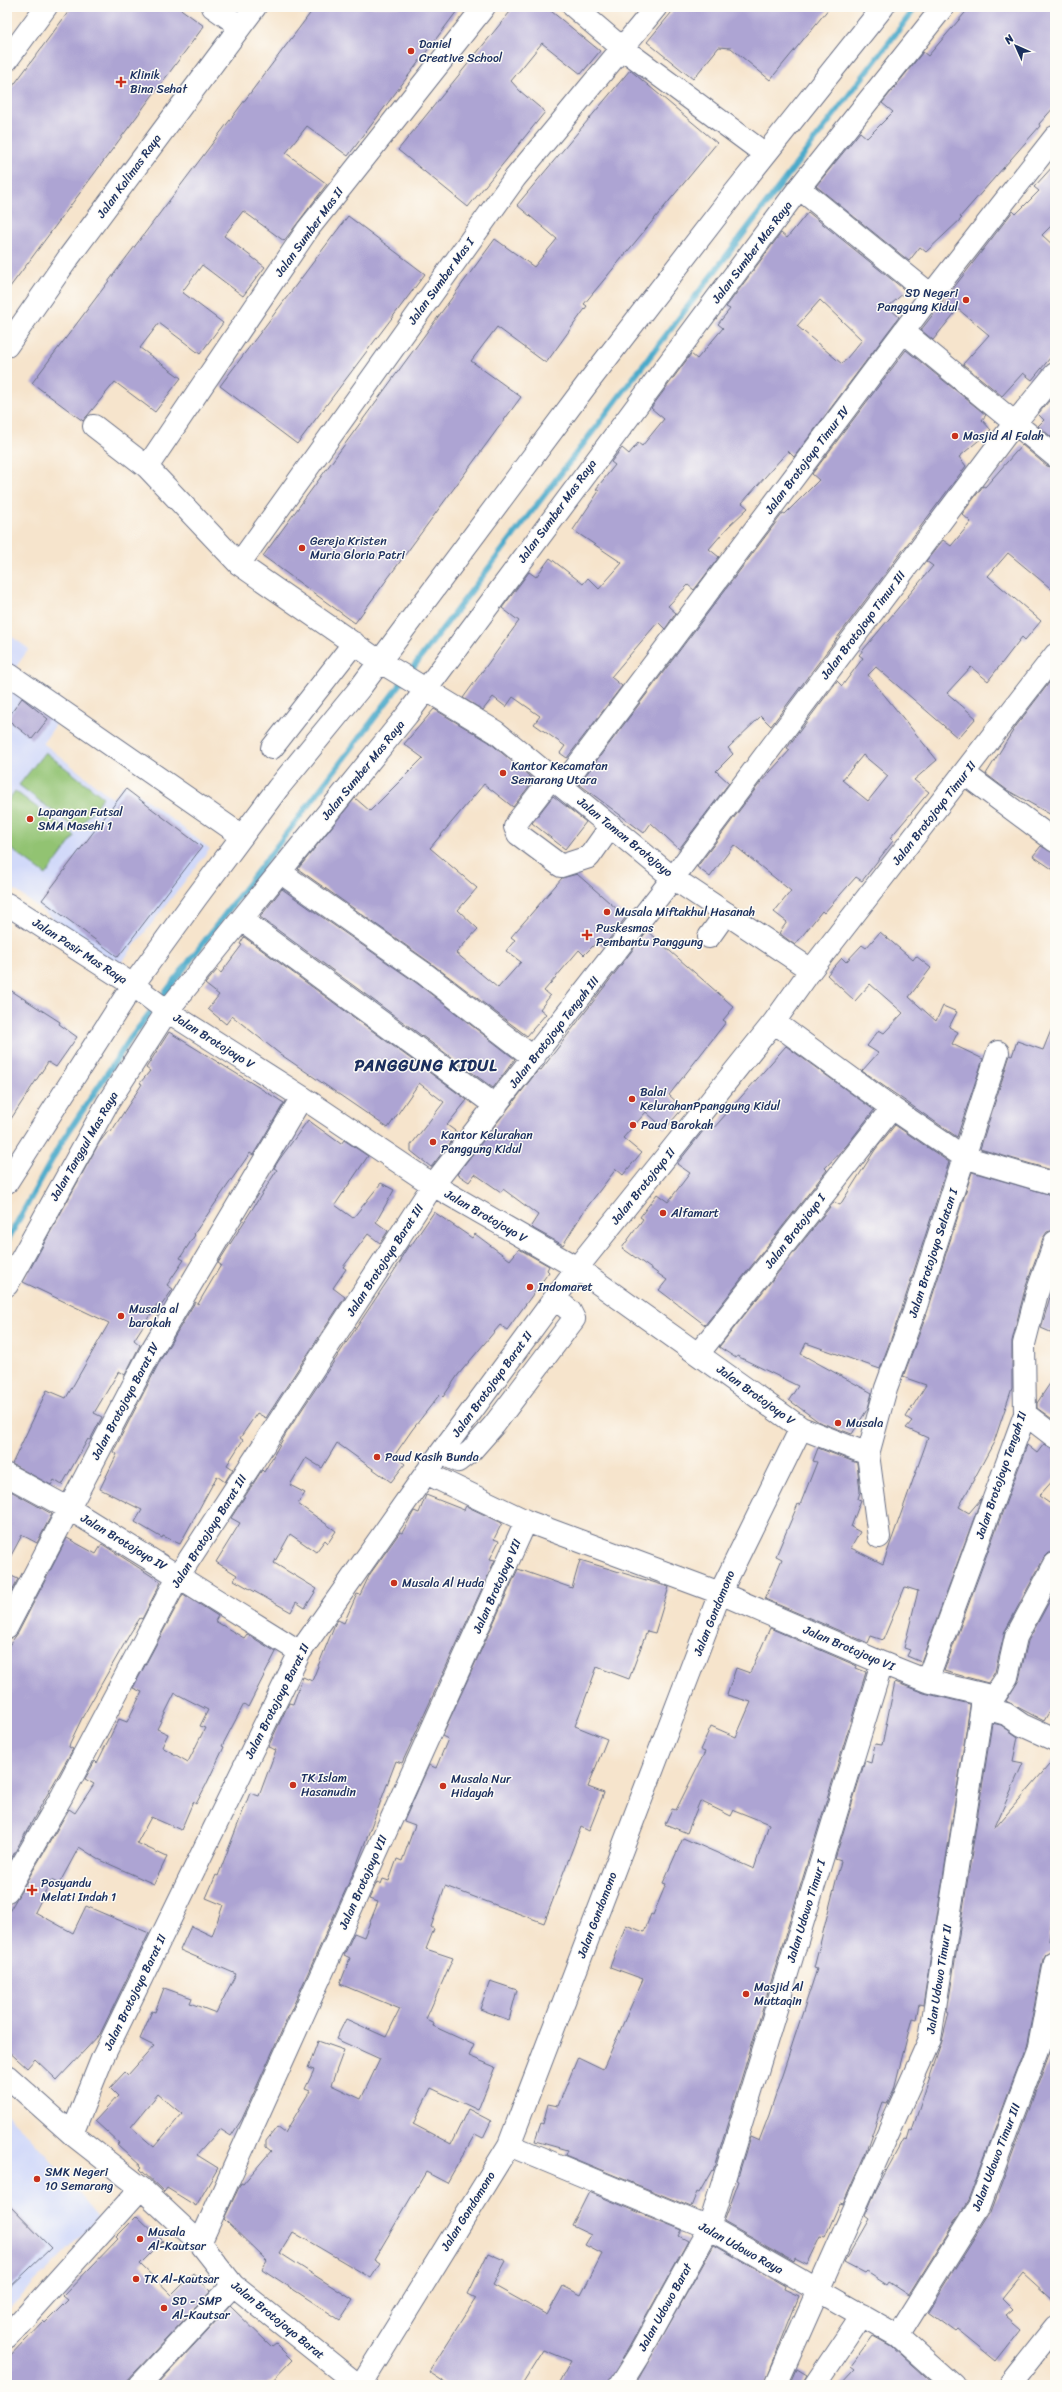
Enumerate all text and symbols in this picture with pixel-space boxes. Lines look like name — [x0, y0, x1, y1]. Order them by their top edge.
north arrow — [996, 26, 1036, 66]
text: N — [999, 30, 1019, 49]
place label: Daniel Creative School — [419, 33, 503, 69]
marker: Daniel Creative School — [406, 46, 416, 56]
place label: Klinik Bina Sehat — [130, 64, 188, 100]
marker: Klinik Bina Sehat — [115, 76, 127, 88]
street label: Jalan Kalimas Raya — [90, 129, 167, 224]
street label: Jalan Sumber Mas II — [268, 182, 350, 283]
street label: Jalan Sumber Mas Raya — [705, 196, 798, 309]
street label: Jalan Sumber Mas I — [401, 232, 481, 330]
place label: SD Negeri Panggung Kidul — [877, 282, 959, 318]
marker: SD Negeri Panggung Kidul — [961, 295, 971, 305]
street label: Jalan Brotojoyo Timur IV — [758, 400, 856, 520]
place label: Masjid Al Falah — [963, 425, 1044, 447]
marker: Masjid Al Falah — [950, 431, 960, 441]
street label: Jalan Sumber Mas Raya — [511, 454, 602, 568]
place label: Gereja Kristen Muria Gloria Patri — [310, 530, 405, 566]
marker: Gereja Kristen Muria Gloria Patri — [297, 543, 307, 553]
street label: Jalan Brotojoyo Timur III — [814, 566, 912, 685]
street label: Jalan Sumber Mas Raya — [315, 715, 411, 826]
place label: Kantor Kecamatan Semarang Utara — [511, 755, 608, 791]
street label: Jalan Brotojoyo Timur II — [885, 756, 982, 871]
marker: Kantor Kecamatan Semarang Utara — [498, 768, 508, 778]
street label: Jalan Taman Brotojoyo — [571, 790, 678, 883]
place label: Lapangan Futsal SMA Masehi 1 — [38, 801, 123, 837]
marker: Lapangan Futsal SMA Masehi 1 — [25, 814, 35, 824]
place label: Musala Miftakhul Hasanah — [615, 901, 755, 923]
marker: Musala Miftakhul Hasanah — [602, 907, 612, 917]
street label: Jalan Pasir Mas Raya — [27, 911, 132, 990]
place label: Puskesmas Pembantu Panggung — [596, 917, 703, 953]
marker: Puskesmas Pembantu Panggung — [581, 929, 593, 941]
street label: Jalan Brotojoyo Tengah III — [502, 971, 605, 1094]
street label: Jalan Brotojoyo V — [168, 1007, 260, 1075]
district label: PANGGUNG KIDUL — [354, 1051, 498, 1080]
place label: Balai KelurahanPpanggung Kidul — [640, 1081, 781, 1117]
street label: Jalan Tanggul Mas Raya — [43, 1087, 124, 1206]
marker: Balai KelurahanPpanggung Kidul — [627, 1094, 637, 1104]
place label: Paud Barokah — [641, 1114, 714, 1136]
marker: Paud Barokah — [628, 1120, 638, 1130]
place label: Kantor Kelurahan Panggung Kidul — [441, 1124, 533, 1160]
marker: Kantor Kelurahan Panggung Kidul — [428, 1137, 438, 1147]
street label: Jalan Brotojoyo II — [604, 1142, 681, 1230]
street label: Jalan Brotojoyo V — [439, 1183, 532, 1249]
street label: Jalan Brotojoyo Selatan I — [901, 1184, 965, 1321]
street label: Jalan Brotojoyo I — [758, 1188, 832, 1274]
street label: Jalan Brotojoyo Barat III — [340, 1199, 430, 1322]
place label: Alfamart — [670, 1202, 719, 1224]
marker: Alfamart — [658, 1208, 668, 1218]
place label: Indomaret — [537, 1276, 593, 1298]
marker: Indomaret — [525, 1282, 535, 1292]
place label: Musala al barokah — [129, 1298, 179, 1334]
marker: Musala al barokah — [116, 1311, 126, 1321]
street label: Jalan Brotojoyo Barat II — [445, 1326, 538, 1443]
street label: Jalan Brotojoyo Barat IV — [84, 1337, 166, 1465]
street label: Jalan Brotojoyo V — [711, 1358, 801, 1432]
street label: Jalan Brotojoyo Tengah II — [968, 1408, 1033, 1543]
place label: Musala — [846, 1412, 883, 1434]
marker: Musala — [833, 1418, 843, 1428]
place label: Paud Kasih Bunda — [385, 1446, 479, 1468]
marker: Paud Kasih Bunda — [372, 1452, 382, 1462]
street label: Jalan Brotojoyo Barat III — [164, 1469, 253, 1593]
street label: Jalan Brotojoyo IV — [76, 1507, 172, 1577]
street label: Jalan Brotojoyo VII — [466, 1535, 528, 1638]
street label: Jalan Gondomono — [686, 1567, 741, 1660]
place label: Musala Al Huda — [402, 1572, 485, 1594]
marker: Musala Al Huda — [389, 1578, 399, 1588]
street label: Jalan Brotojoyo VI — [799, 1618, 899, 1678]
street label: Jalan Brotojoyo Barat II — [238, 1639, 316, 1764]
place label: TK Islam Hasanudin — [301, 1767, 357, 1803]
place label: Musala Nur Hidayah — [451, 1768, 512, 1804]
marker: TK Islam Hasanudin — [288, 1780, 298, 1790]
marker: Musala Nur Hidayah — [438, 1781, 448, 1791]
street label: Jalan Brotojoyo VII — [332, 1831, 394, 1934]
street label: Jalan Udowo Timur I — [780, 1856, 833, 1966]
street label: Jalan Gondomono — [570, 1869, 624, 1962]
place label: Posyandu Melati Indah 1 — [41, 1872, 116, 1908]
marker: Posyandu Melati Indah 1 — [26, 1884, 38, 1896]
street label: Jalan Udowo Timur II — [919, 1922, 959, 2036]
street label: Jalan Brotojoyo Barat II — [97, 1930, 173, 2055]
place label: Masjid Al Muttaqin — [754, 1976, 804, 2012]
marker: Masjid Al Muttaqin — [741, 1989, 751, 1999]
street label: Jalan Udowo Timur III — [965, 2099, 1027, 2215]
place label: SMK Negeri 10 Semarang — [45, 2161, 113, 2197]
street label: Jalan Gondomono — [434, 2167, 501, 2256]
marker: SMK Negeri 10 Semarang — [32, 2174, 42, 2184]
street label: Jalan Udowo Raya — [694, 2215, 787, 2280]
place label: Musala Al-Kautsar — [147, 2221, 207, 2257]
marker: Musala Al-Kautsar — [135, 2234, 145, 2244]
street label: Jalan Udowo Barat — [631, 2258, 699, 2356]
place label: TK Al-Kautsar — [144, 2268, 220, 2290]
marker: TK Al-Kautsar — [131, 2274, 141, 2284]
street label: Jalan Brotojoyo Barat — [225, 2274, 330, 2365]
place label: SD - SMP Al-Kautsar — [171, 2290, 231, 2326]
marker: SD - SMP Al-Kautsar — [159, 2303, 169, 2313]

